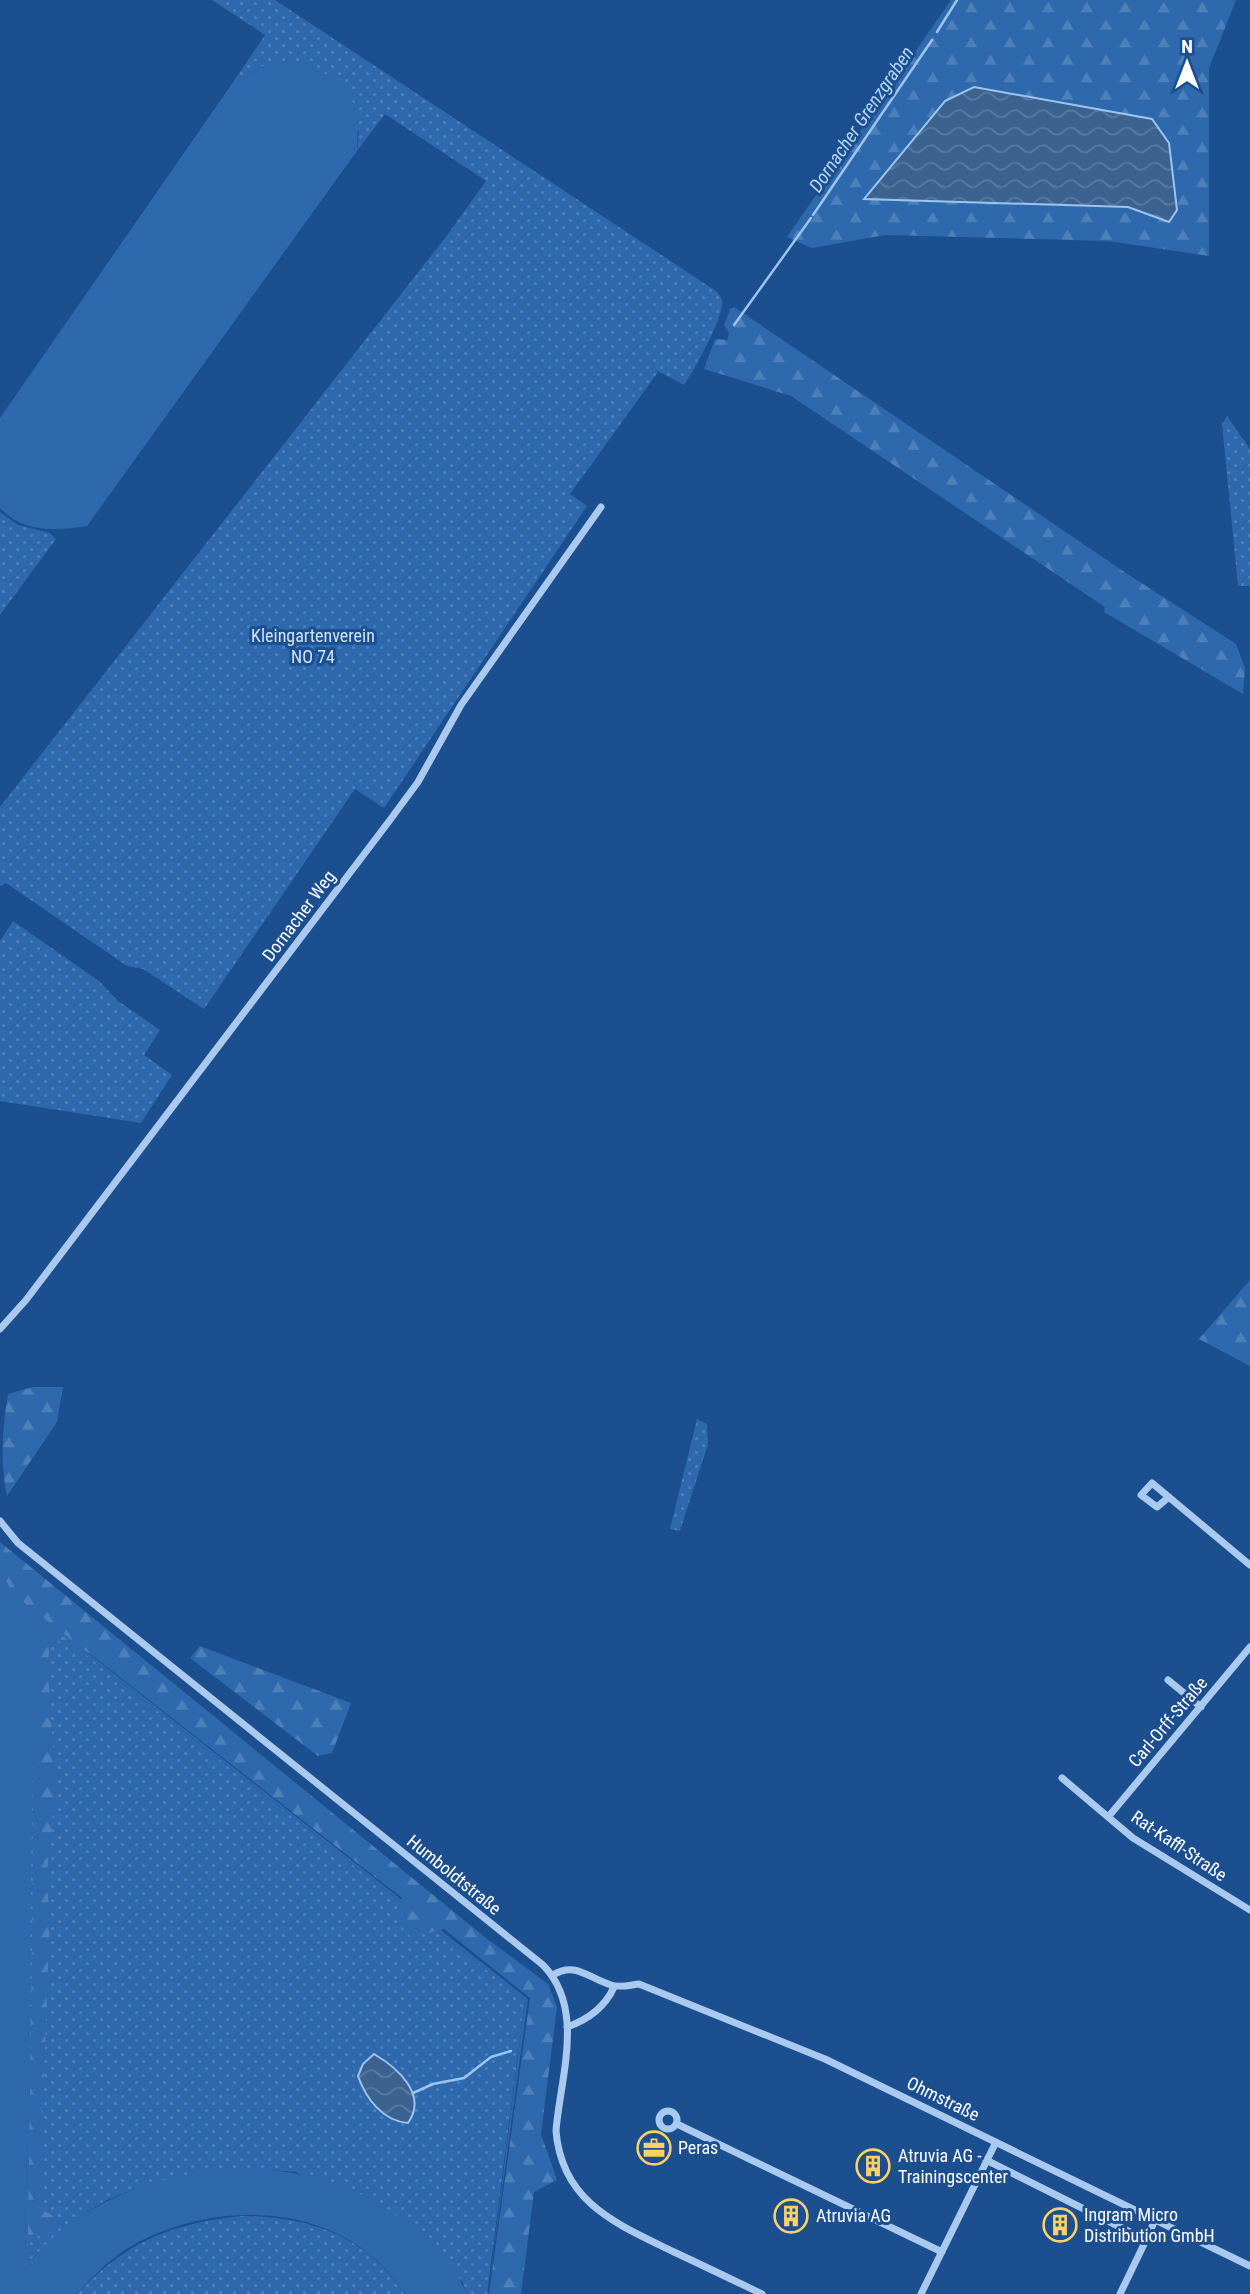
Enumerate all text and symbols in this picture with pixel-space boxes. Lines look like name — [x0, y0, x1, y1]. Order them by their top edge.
north arrow — [1152, 28, 1222, 98]
text: N — [1181, 35, 1193, 58]
water label: Dornacher Grenzgraben — [804, 42, 919, 197]
park label: Kleingartenverein NO 74 — [251, 625, 375, 667]
street label: Dornacher Weg — [258, 866, 339, 965]
street label: Carl-Orff-Straße — [1124, 1672, 1211, 1771]
street label: Rat-Kaffl-Straße — [1128, 1806, 1231, 1885]
street label: Humboldtstraße — [403, 1830, 506, 1919]
street label: Ohmstraße — [903, 2072, 983, 2125]
office icon: Peras — [635, 2129, 673, 2167]
place label: Peras — [678, 2137, 718, 2158]
place label: Atruvia AG - Trainingscenter — [898, 2145, 1008, 2187]
building icon: Atruvia AG - Trainingscenter — [854, 2147, 892, 2185]
building icon: Atruvia AG — [772, 2197, 810, 2235]
place label: Ingram Micro Distribution GmbH — [1084, 2204, 1215, 2246]
place label: Atruvia AG — [816, 2205, 891, 2226]
building icon: Ingram Micro Distribution GmbH — [1041, 2206, 1079, 2244]

